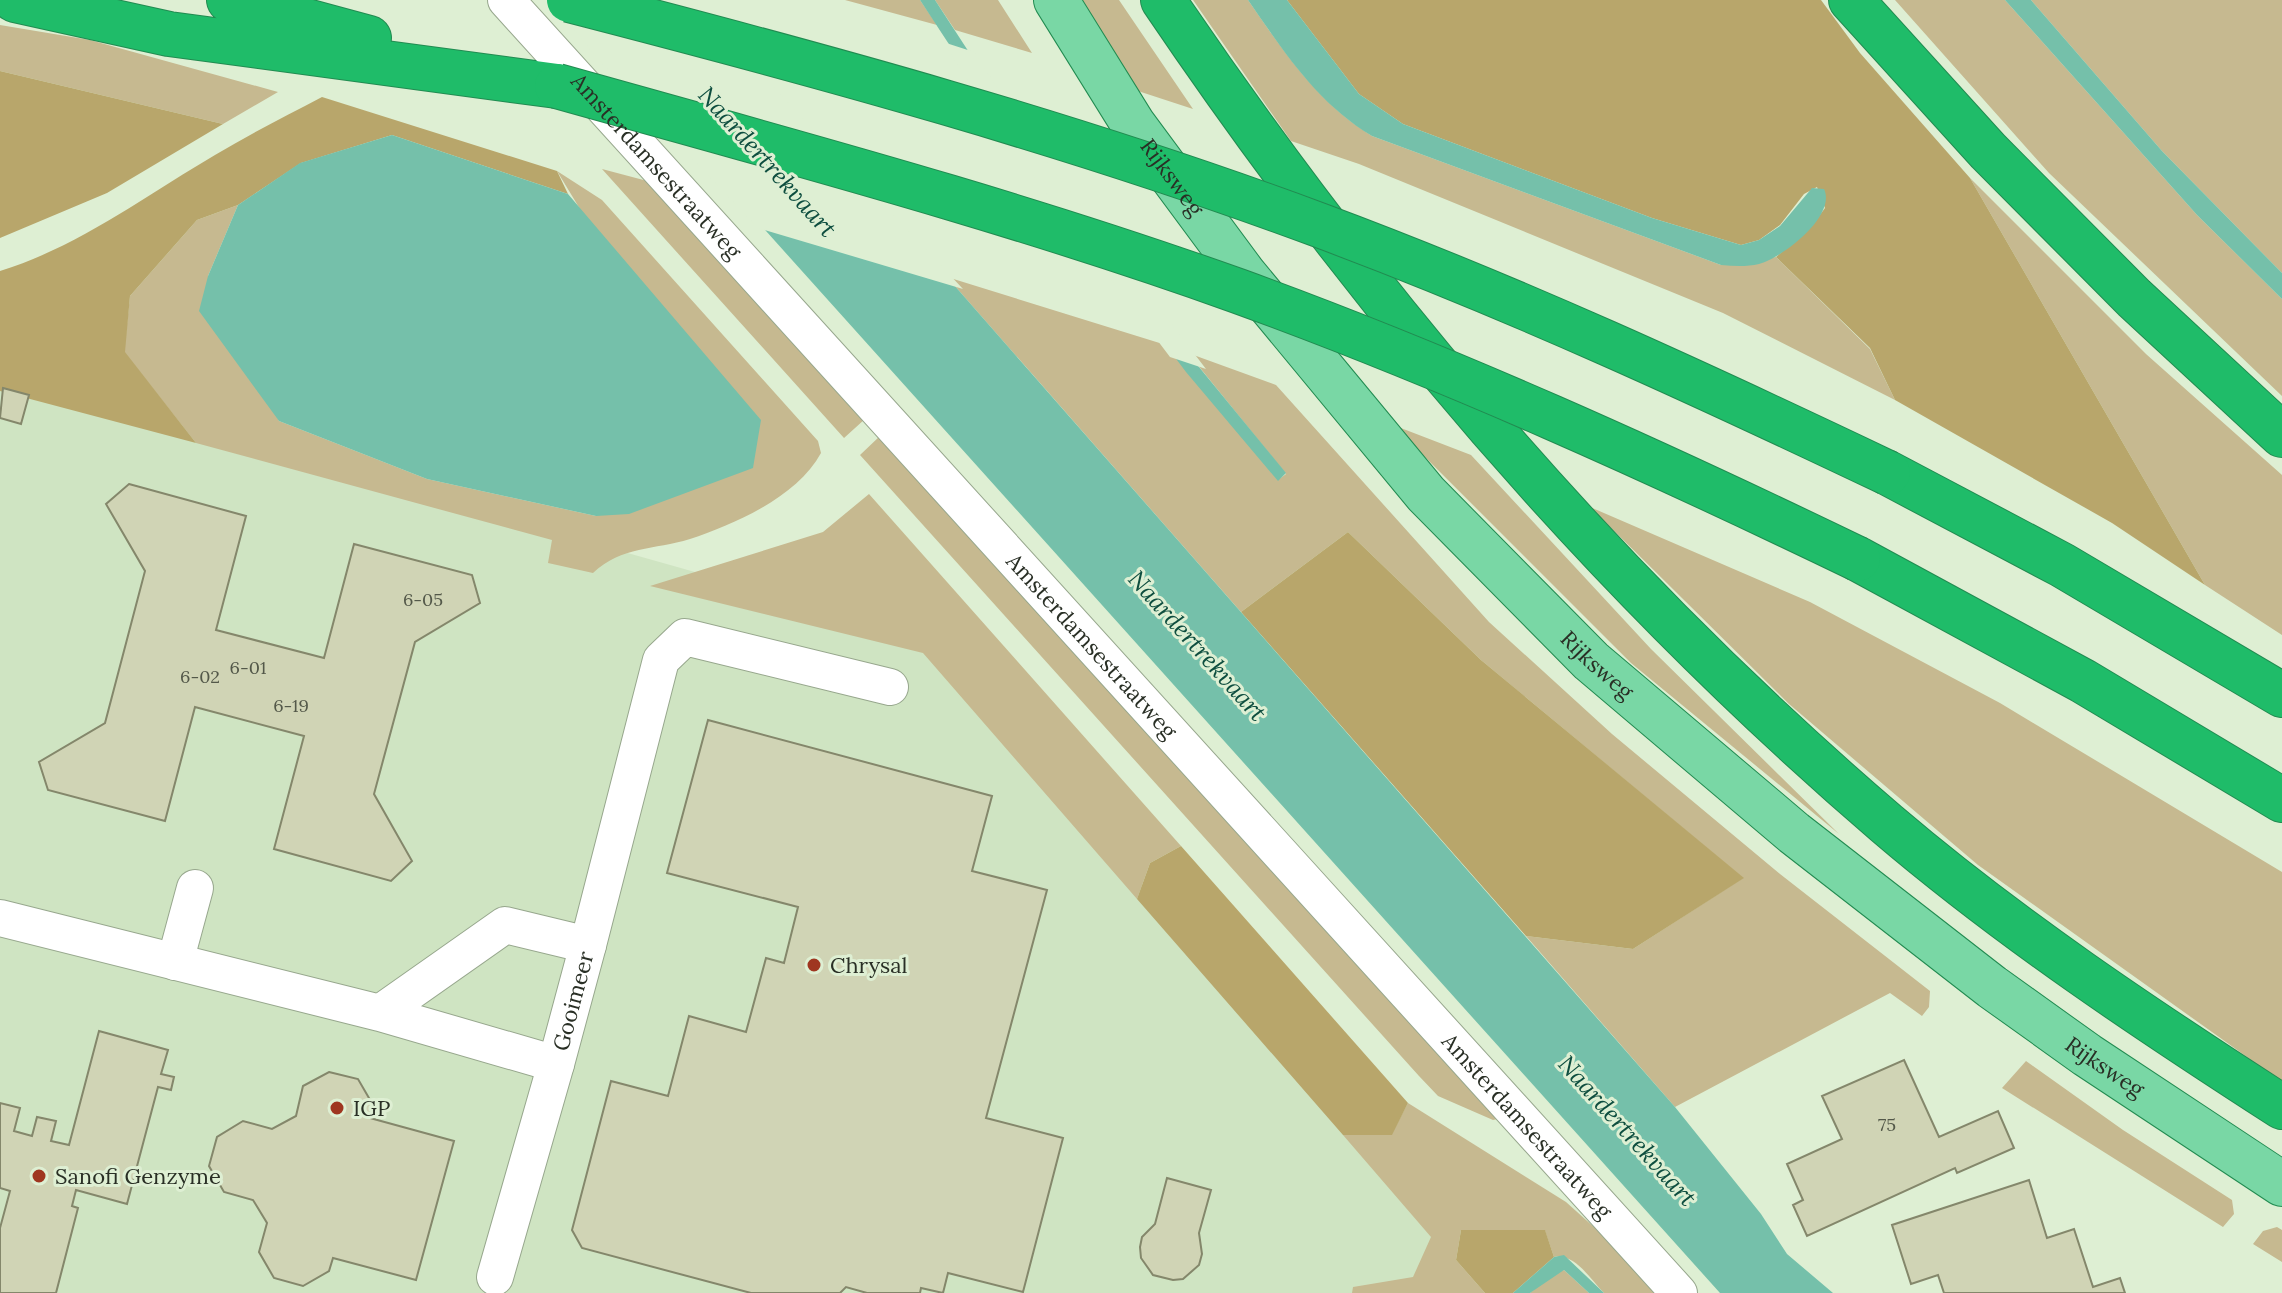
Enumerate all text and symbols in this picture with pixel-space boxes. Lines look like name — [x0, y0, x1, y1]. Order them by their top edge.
street label: Amsterdamsestraatweg — [565, 67, 748, 265]
water label: Naardertrekvaart — [691, 80, 843, 244]
street label: Rijksweg — [1134, 133, 1211, 222]
street label: Amsterdamsestraatweg — [1000, 547, 1184, 745]
water label: Naardertrekvaart — [1121, 564, 1273, 728]
house number: 6-05 — [403, 588, 443, 611]
street label: Rijksweg — [1555, 624, 1640, 706]
house number: 6-01 — [230, 656, 266, 679]
house number: 6-02 — [180, 665, 220, 688]
house number: 6-19 — [273, 694, 309, 717]
street label: Gooimeer — [546, 948, 600, 1054]
place label: Chrysal — [830, 951, 908, 979]
marker: Chrysal — [805, 956, 823, 974]
street label: Amsterdamsestraatweg — [1435, 1026, 1619, 1225]
street label: Rijksweg — [2060, 1030, 2150, 1104]
water label: Naardertrekvaart — [1551, 1049, 1703, 1213]
place label: IGP — [353, 1094, 390, 1122]
marker: IGP — [328, 1099, 346, 1117]
house number: 75 — [1878, 1113, 1896, 1136]
place label: Sanofi Genzyme — [55, 1162, 221, 1190]
marker: Sanofi Genzyme — [30, 1167, 48, 1185]

